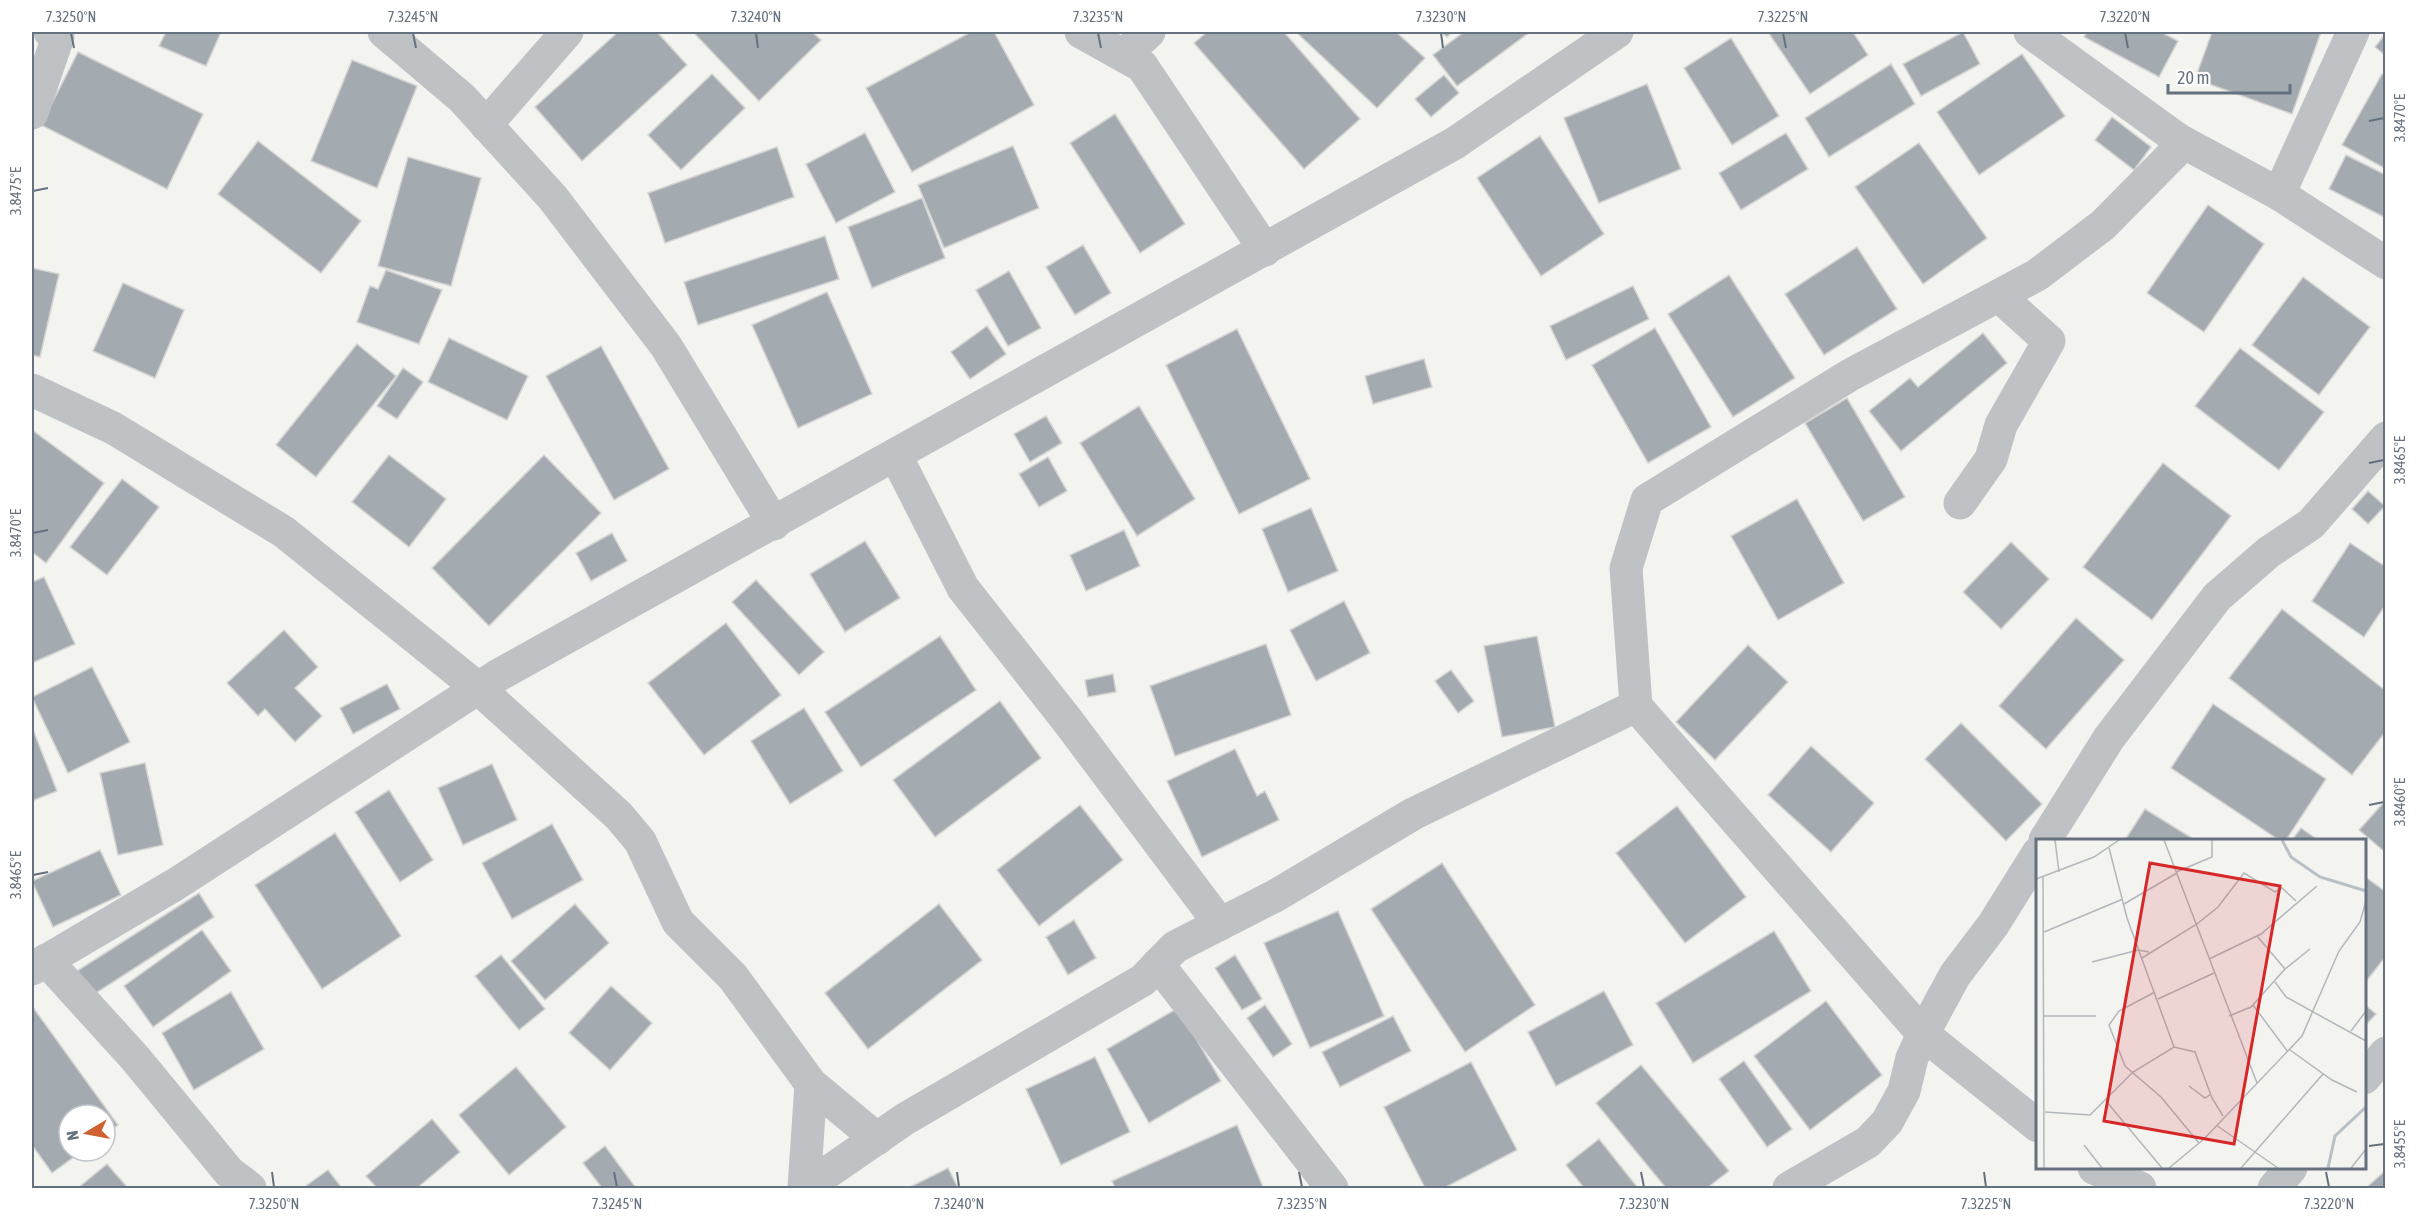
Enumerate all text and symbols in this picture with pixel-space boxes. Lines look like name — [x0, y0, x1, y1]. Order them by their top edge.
text: 7.3250°N — [46, 8, 96, 25]
text: 7.3245°N — [388, 8, 438, 25]
text: 7.3240°N — [731, 8, 781, 25]
text: 7.3235°N — [1073, 8, 1123, 25]
text: 7.3230°N — [1416, 8, 1466, 25]
text: 7.3225°N — [1758, 8, 1808, 25]
text: 7.3220°N — [2100, 8, 2150, 25]
scale bar — [2168, 57, 2290, 95]
text: 20 m — [2177, 67, 2209, 88]
text: 3.8470°E — [2391, 93, 2408, 142]
text: 3.8475°E — [7, 166, 24, 215]
text: 3.8465°E — [2391, 435, 2408, 484]
text: 3.8470°E — [7, 508, 24, 557]
text: 3.8460°E — [2391, 777, 2408, 826]
inset map — [2036, 839, 2366, 1169]
text: 3.8465°E — [7, 850, 24, 899]
north arrow — [57, 1103, 117, 1163]
text: 3.8455°E — [2391, 1119, 2408, 1168]
text: N — [63, 1129, 82, 1142]
text: 7.3250°N — [249, 1195, 299, 1212]
text: 7.3245°N — [592, 1195, 642, 1212]
text: 7.3240°N — [934, 1195, 984, 1212]
text: 7.3235°N — [1277, 1195, 1327, 1212]
text: 7.3230°N — [1619, 1195, 1669, 1212]
text: 7.3225°N — [1961, 1195, 2011, 1212]
text: 7.3220°N — [2304, 1195, 2354, 1212]

